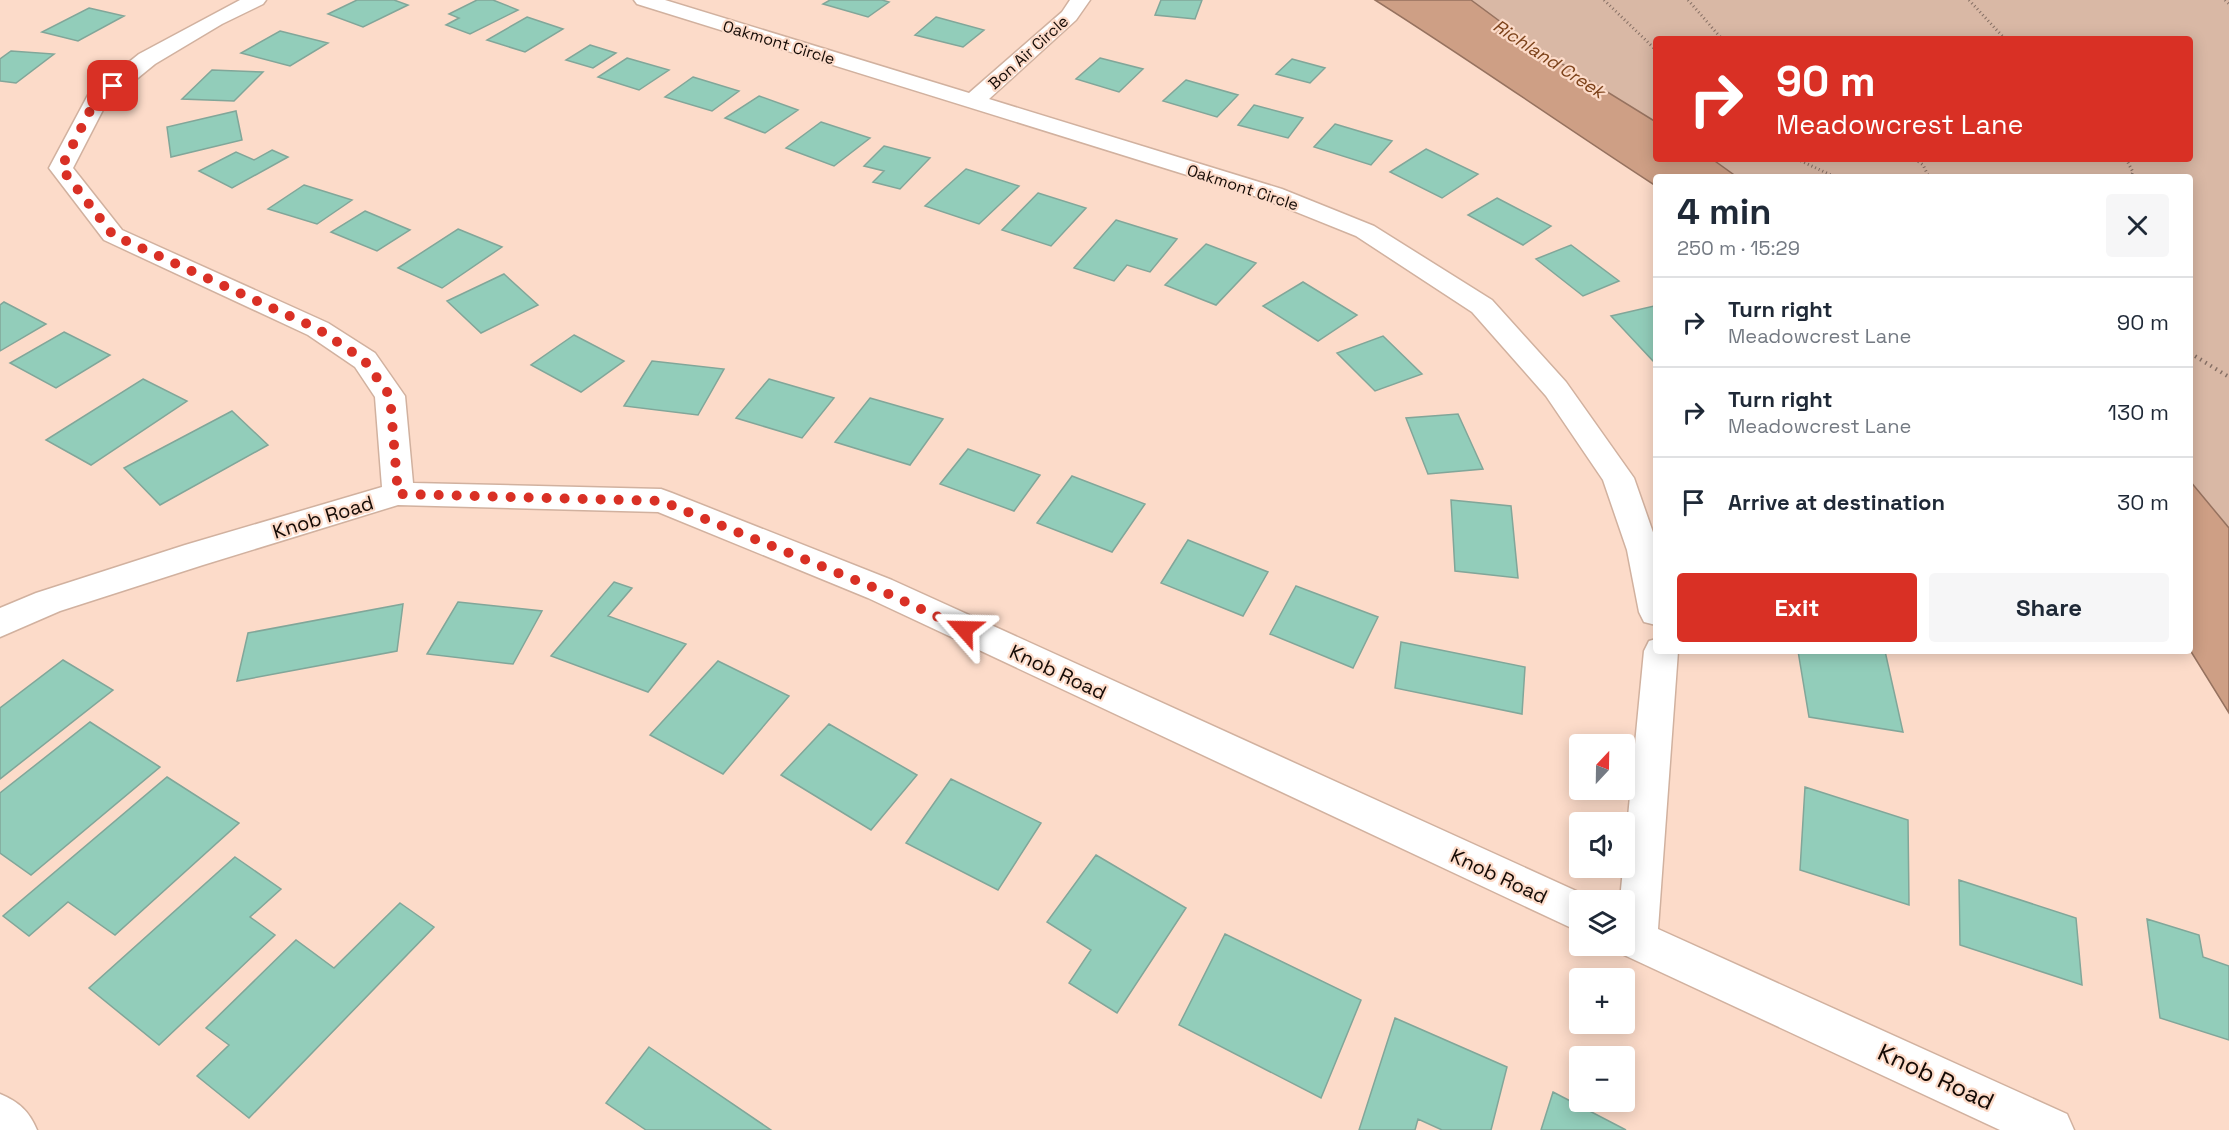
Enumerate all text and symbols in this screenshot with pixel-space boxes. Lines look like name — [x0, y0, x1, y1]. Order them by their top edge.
street label: Bon Air Circle — [984, 11, 1073, 94]
water label: Richland Creek — [1489, 14, 1611, 105]
street label: Oakmont Circle — [720, 15, 837, 69]
text: 90 m — [1776, 55, 1876, 108]
pin — [87, 60, 138, 111]
icon: right — [1677, 60, 1755, 138]
icon: arrive — [96, 69, 129, 102]
text: Meadowcrest Lane — [1776, 107, 2024, 142]
street label: Oakmont Circle — [1184, 160, 1301, 215]
text: 4 min — [1677, 189, 1772, 235]
button: close — [2106, 194, 2169, 257]
text: 250 m · 15:29 — [1677, 235, 1800, 261]
text: Turn right — [1728, 295, 1833, 323]
icon: right — [1677, 306, 1710, 339]
text: 90 m — [2117, 308, 2169, 336]
text: Meadowcrest Lane — [1728, 323, 1911, 349]
text: Turn right — [1728, 385, 1833, 413]
icon: right — [1677, 396, 1710, 429]
text: 130 m — [2108, 398, 2169, 426]
text: Meadowcrest Lane — [1728, 413, 1911, 439]
icon: arrive — [1677, 486, 1710, 519]
text: Arrive at destination — [1728, 488, 1945, 516]
text: 30 m — [2117, 488, 2169, 516]
street label: Knob Road — [270, 489, 376, 545]
button: Exit — [1677, 573, 1917, 642]
button: Share — [1929, 573, 2169, 642]
position arrow — [932, 597, 996, 661]
street label: Knob Road — [1005, 638, 1111, 706]
north arrow — [1569, 734, 1635, 800]
map controls — [1569, 734, 1635, 1112]
button: sound — [1569, 812, 1635, 878]
street label: Knob Road — [1446, 842, 1552, 910]
button: layers — [1569, 890, 1635, 956]
button: + — [1569, 968, 1635, 1034]
street label: Knob Road — [1873, 1036, 1999, 1117]
button: − — [1569, 1046, 1635, 1112]

